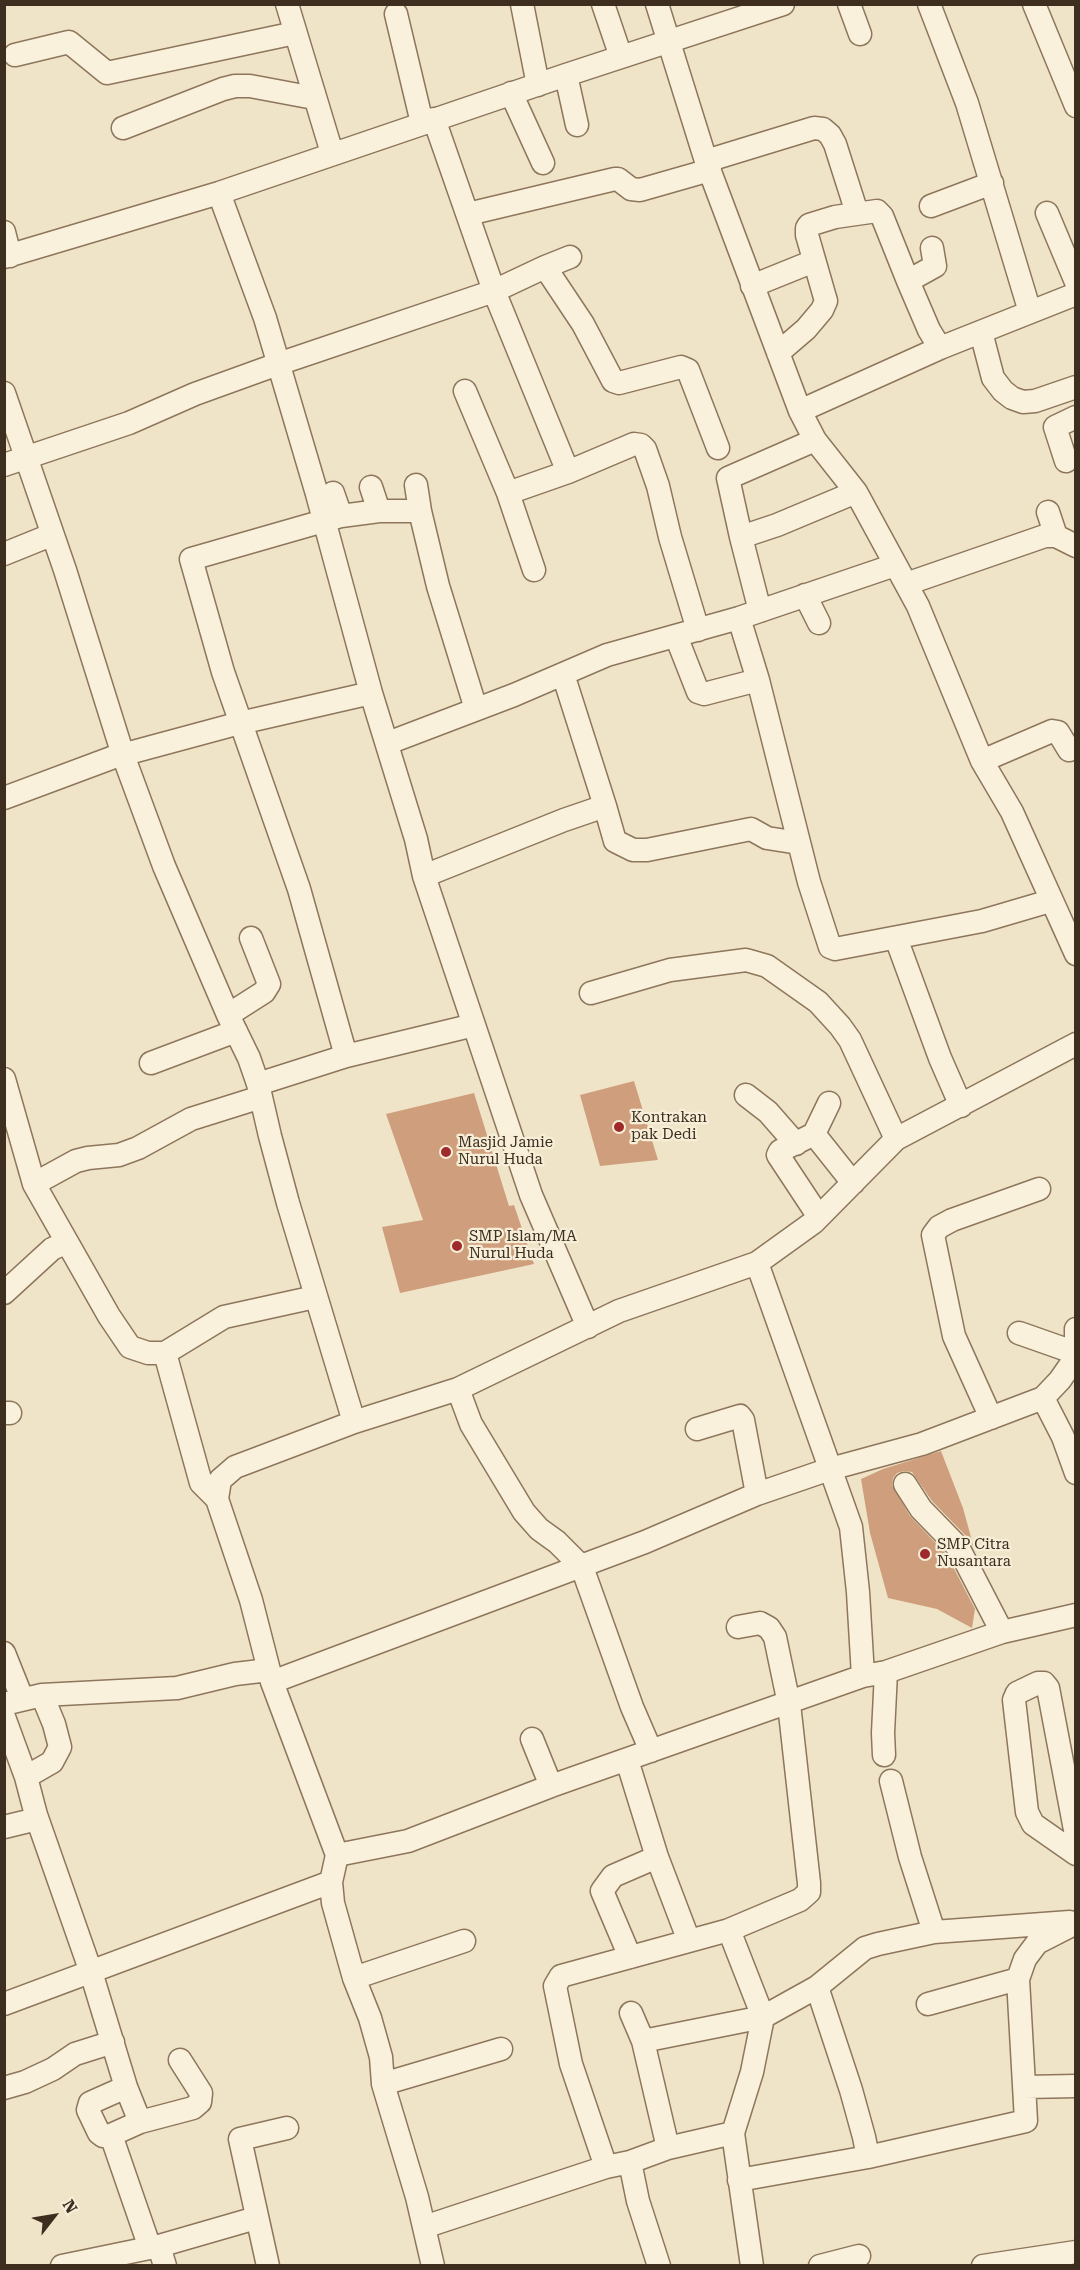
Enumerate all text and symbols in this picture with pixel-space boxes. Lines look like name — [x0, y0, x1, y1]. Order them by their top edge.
place label: Kontrakan pak Dedi — [631, 1109, 707, 1144]
marker: Kontrakan pak Dedi — [612, 1120, 626, 1134]
place label: Masjid Jamie Nurul Huda — [458, 1134, 553, 1169]
marker: Masjid Jamie Nurul Huda — [439, 1145, 453, 1159]
place label: SMP Islam/MA Nurul Huda — [469, 1228, 577, 1263]
marker: SMP Islam/MA Nurul Huda — [450, 1239, 464, 1253]
place label: SMP Citra Nusantara — [937, 1536, 1011, 1571]
marker: SMP Citra Nusantara — [918, 1547, 932, 1561]
north arrow — [24, 2186, 84, 2246]
text: N — [59, 2196, 81, 2217]

